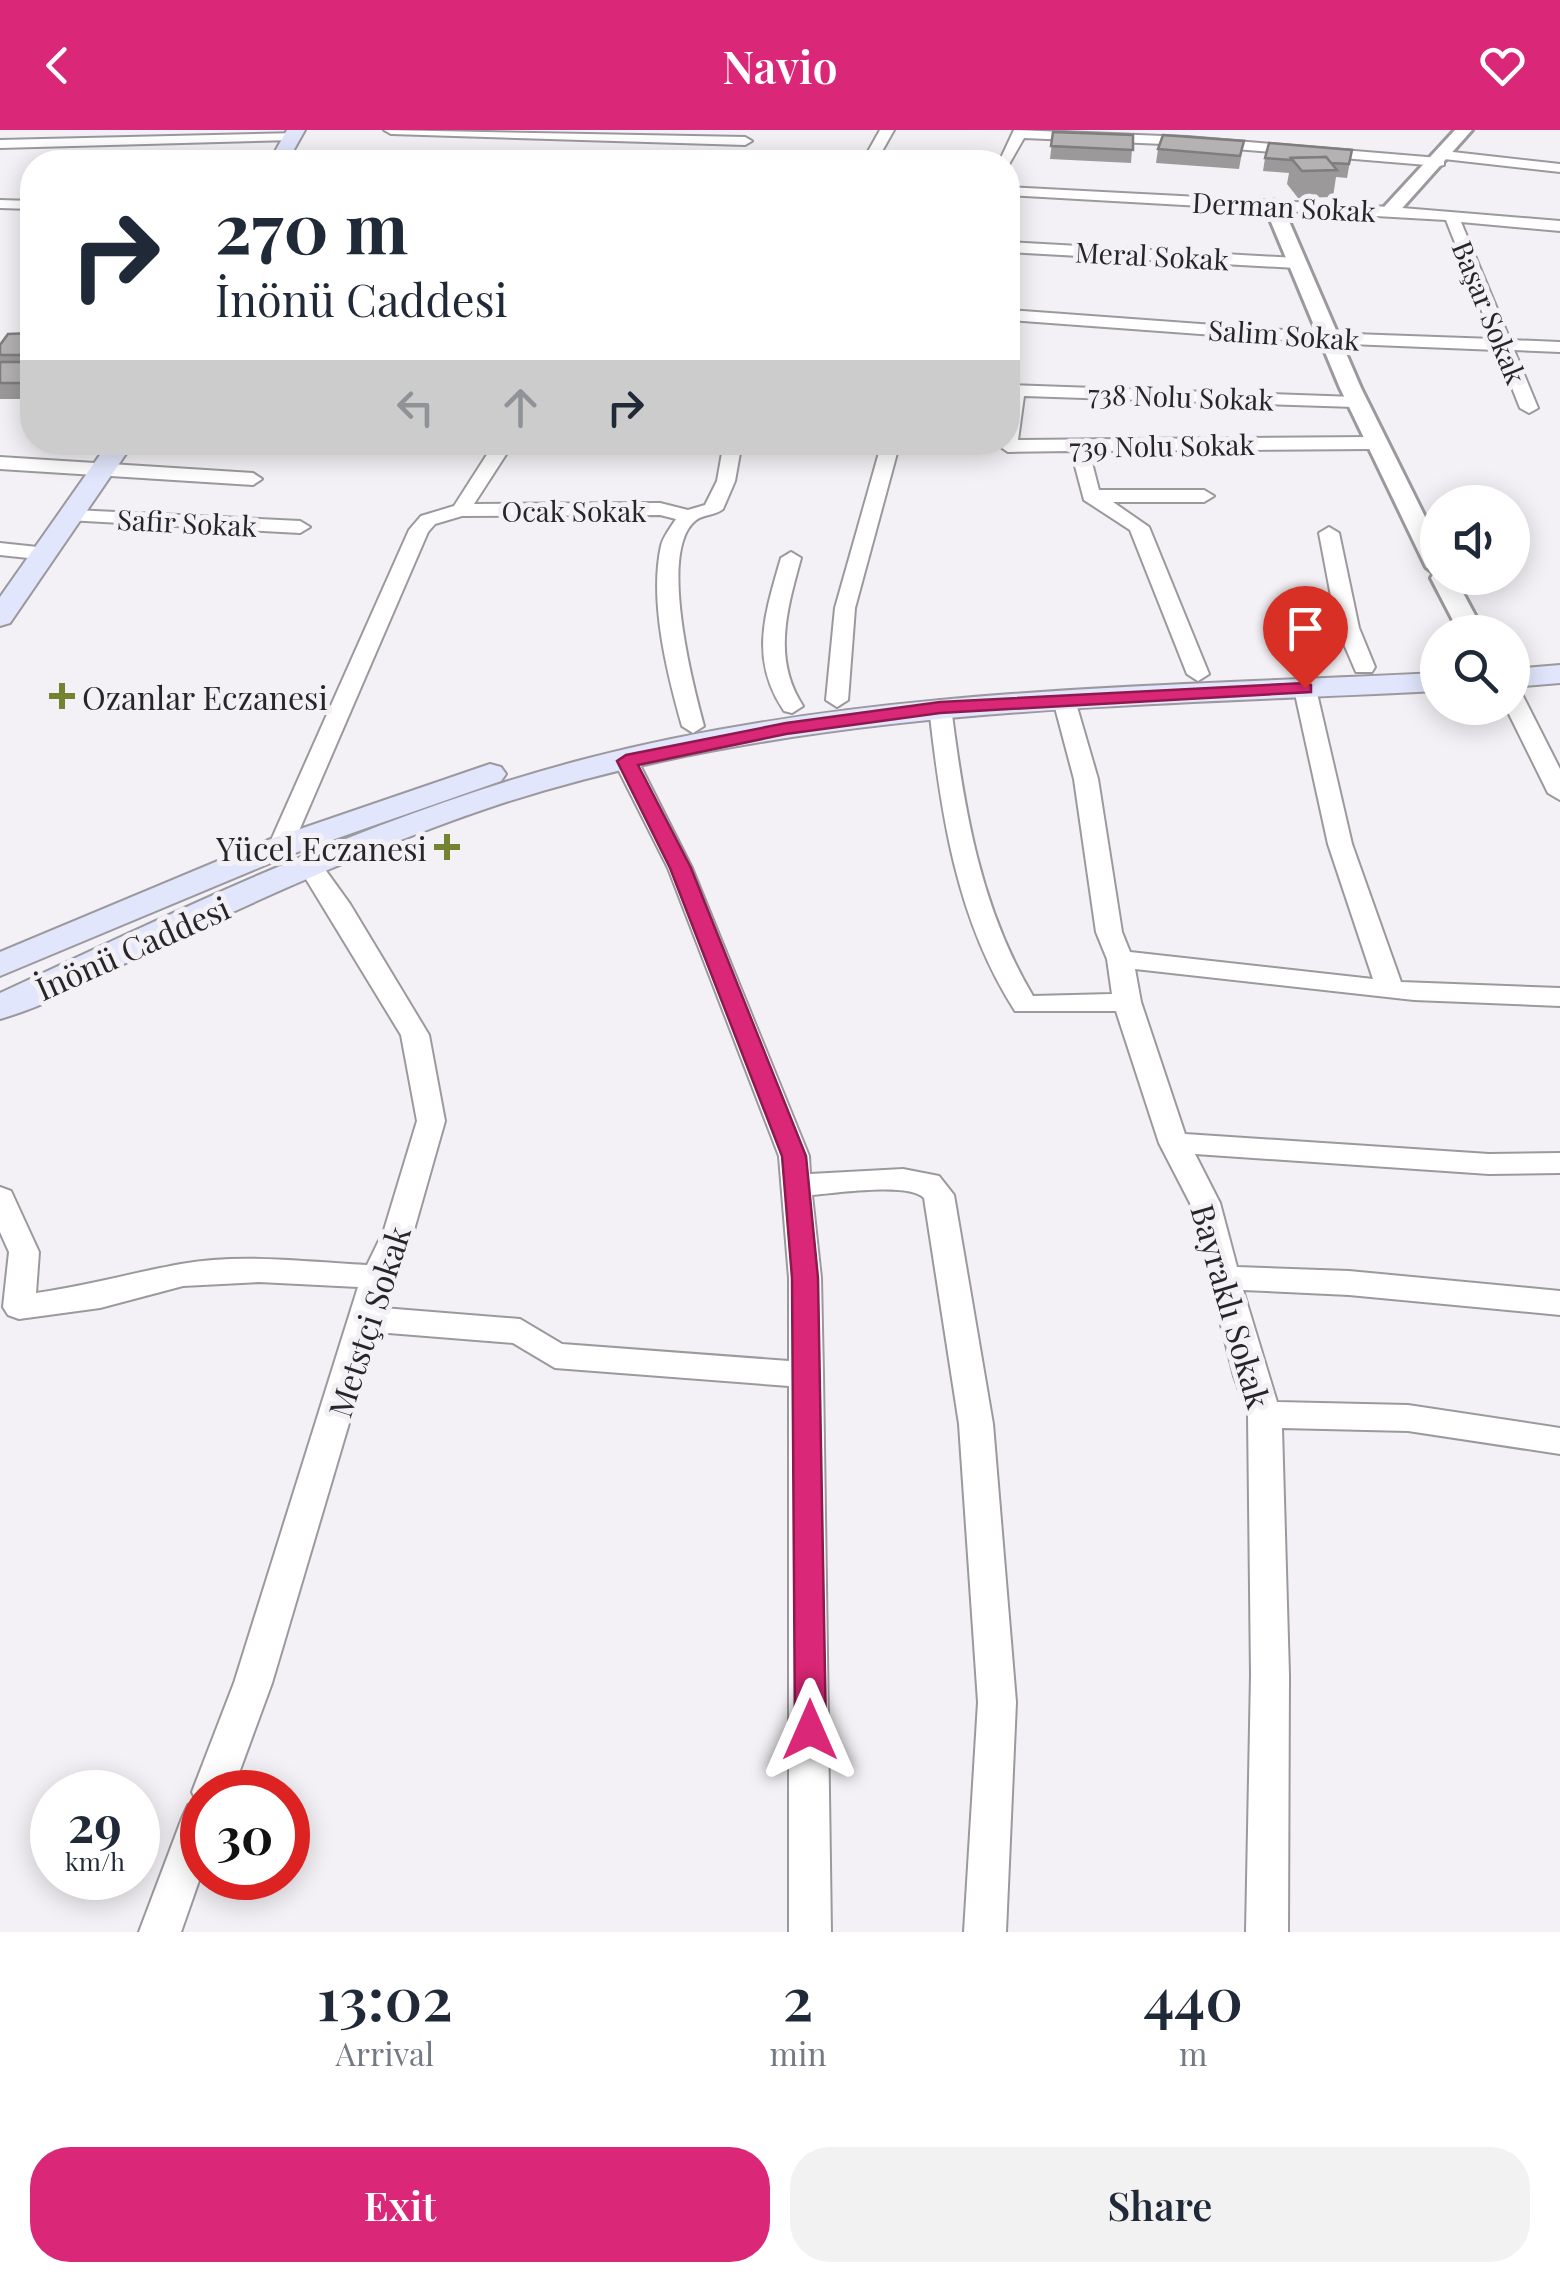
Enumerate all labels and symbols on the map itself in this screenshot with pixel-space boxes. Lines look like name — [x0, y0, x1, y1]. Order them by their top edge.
street label: Derman Sokak — [1191, 183, 1377, 229]
street label: Meral Sokak — [1074, 232, 1230, 278]
street label: Başar Sokak — [1444, 235, 1536, 390]
street label: Salim Sokak — [1207, 310, 1362, 358]
street label: 738 Nolu Sokak — [1088, 374, 1275, 418]
street label: 739 Nolu Sokak — [1069, 425, 1256, 465]
street label: Ocak Sokak — [502, 492, 647, 529]
street label: Safir Sokak — [116, 500, 258, 544]
pin — [1263, 586, 1348, 689]
place label: Ozanlar Eczanesi — [82, 675, 328, 718]
marker: Ozanlar Eczanesi — [51, 685, 73, 707]
place label: Yücel Eczanesi — [215, 826, 427, 869]
marker: Yücel Eczanesi — [436, 836, 458, 858]
street label: İnönü Caddesi — [28, 885, 236, 1009]
street label: Bayraklı Sokak — [1182, 1199, 1282, 1413]
street label: Metstçi Sokak — [317, 1220, 419, 1422]
position arrow — [758, 1678, 862, 1782]
speed limit sign: 30 — [180, 1770, 310, 1900]

